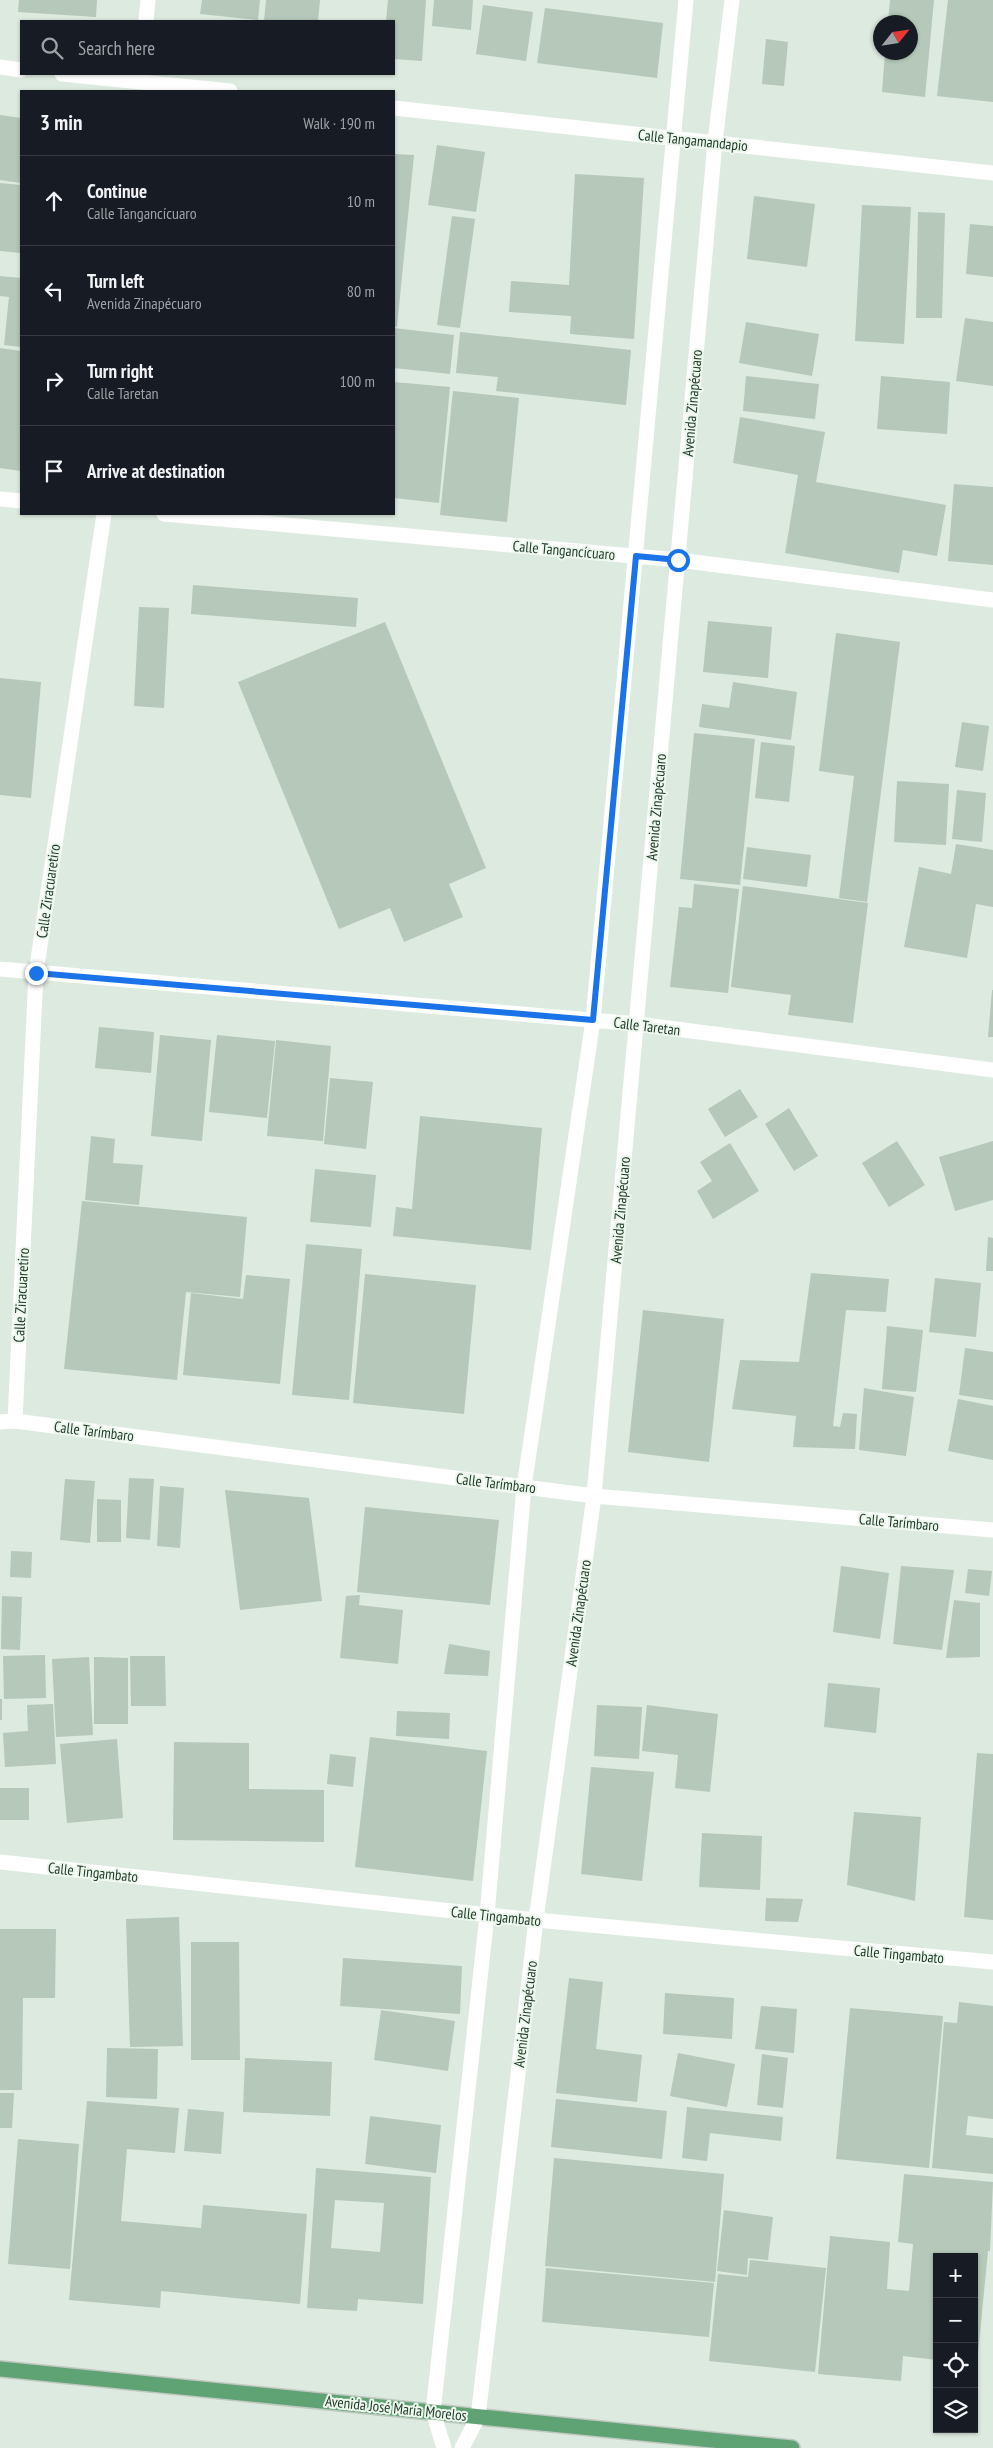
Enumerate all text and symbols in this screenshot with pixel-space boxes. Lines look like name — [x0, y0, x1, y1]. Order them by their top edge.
north arrow — [873, 15, 918, 60]
search box — [20, 20, 395, 75]
icon: search — [38, 34, 66, 62]
text: Search here — [78, 36, 155, 60]
text: 3 min — [40, 109, 82, 136]
text: Walk · 190 m — [303, 113, 375, 133]
street label: Calle Tangamandapio — [637, 125, 749, 155]
text: Continue — [87, 179, 147, 203]
icon: ahead — [40, 187, 68, 215]
text: 10 m — [347, 191, 375, 211]
text: Calle Tangancícuaro — [87, 203, 197, 223]
text: Turn left — [87, 269, 144, 293]
icon: left — [40, 277, 68, 305]
text: 80 m — [347, 281, 375, 301]
text: Avenida Zinapécuaro — [87, 293, 202, 313]
street label: Avenida Zinapécuaro — [678, 349, 706, 457]
text: Turn right — [87, 359, 153, 383]
icon: right — [40, 367, 68, 395]
text: 100 m — [340, 371, 375, 391]
text: Calle Taretan — [87, 383, 159, 403]
icon: arrive — [40, 457, 68, 485]
text: Arrive at destination — [87, 459, 225, 483]
street label: Calle Tangancícuaro — [512, 536, 616, 564]
route start — [667, 549, 690, 572]
street label: Avenida Zinapécuaro — [642, 753, 670, 861]
street label: Calle Ziracuaretiro — [32, 843, 64, 939]
route end — [25, 962, 48, 985]
street label: Calle Taretan — [613, 1012, 681, 1040]
street label: Avenida Zinapécuaro — [606, 1156, 634, 1264]
street label: Calle Ziracuaretiro — [9, 1247, 33, 1343]
street label: Calle Tarímbaro — [53, 1417, 135, 1445]
street label: Calle Tarímbaro — [455, 1469, 537, 1497]
street label: Calle Tarímbaro — [858, 1509, 940, 1535]
street label: Avenida Zinapécuaro — [561, 1559, 595, 1667]
street label: Calle Tingambato — [47, 1858, 139, 1886]
street label: Calle Tingambato — [450, 1902, 542, 1930]
street label: Calle Tingambato — [853, 1941, 945, 1967]
street label: Avenida Zinapécuaro — [509, 1960, 541, 2068]
map controls — [933, 2253, 978, 2433]
button: + — [933, 2253, 978, 2298]
button: − — [933, 2298, 978, 2343]
button: locate — [933, 2343, 978, 2388]
button: layers — [933, 2388, 978, 2433]
street label: Avenida José María Morelos — [324, 2391, 468, 2425]

